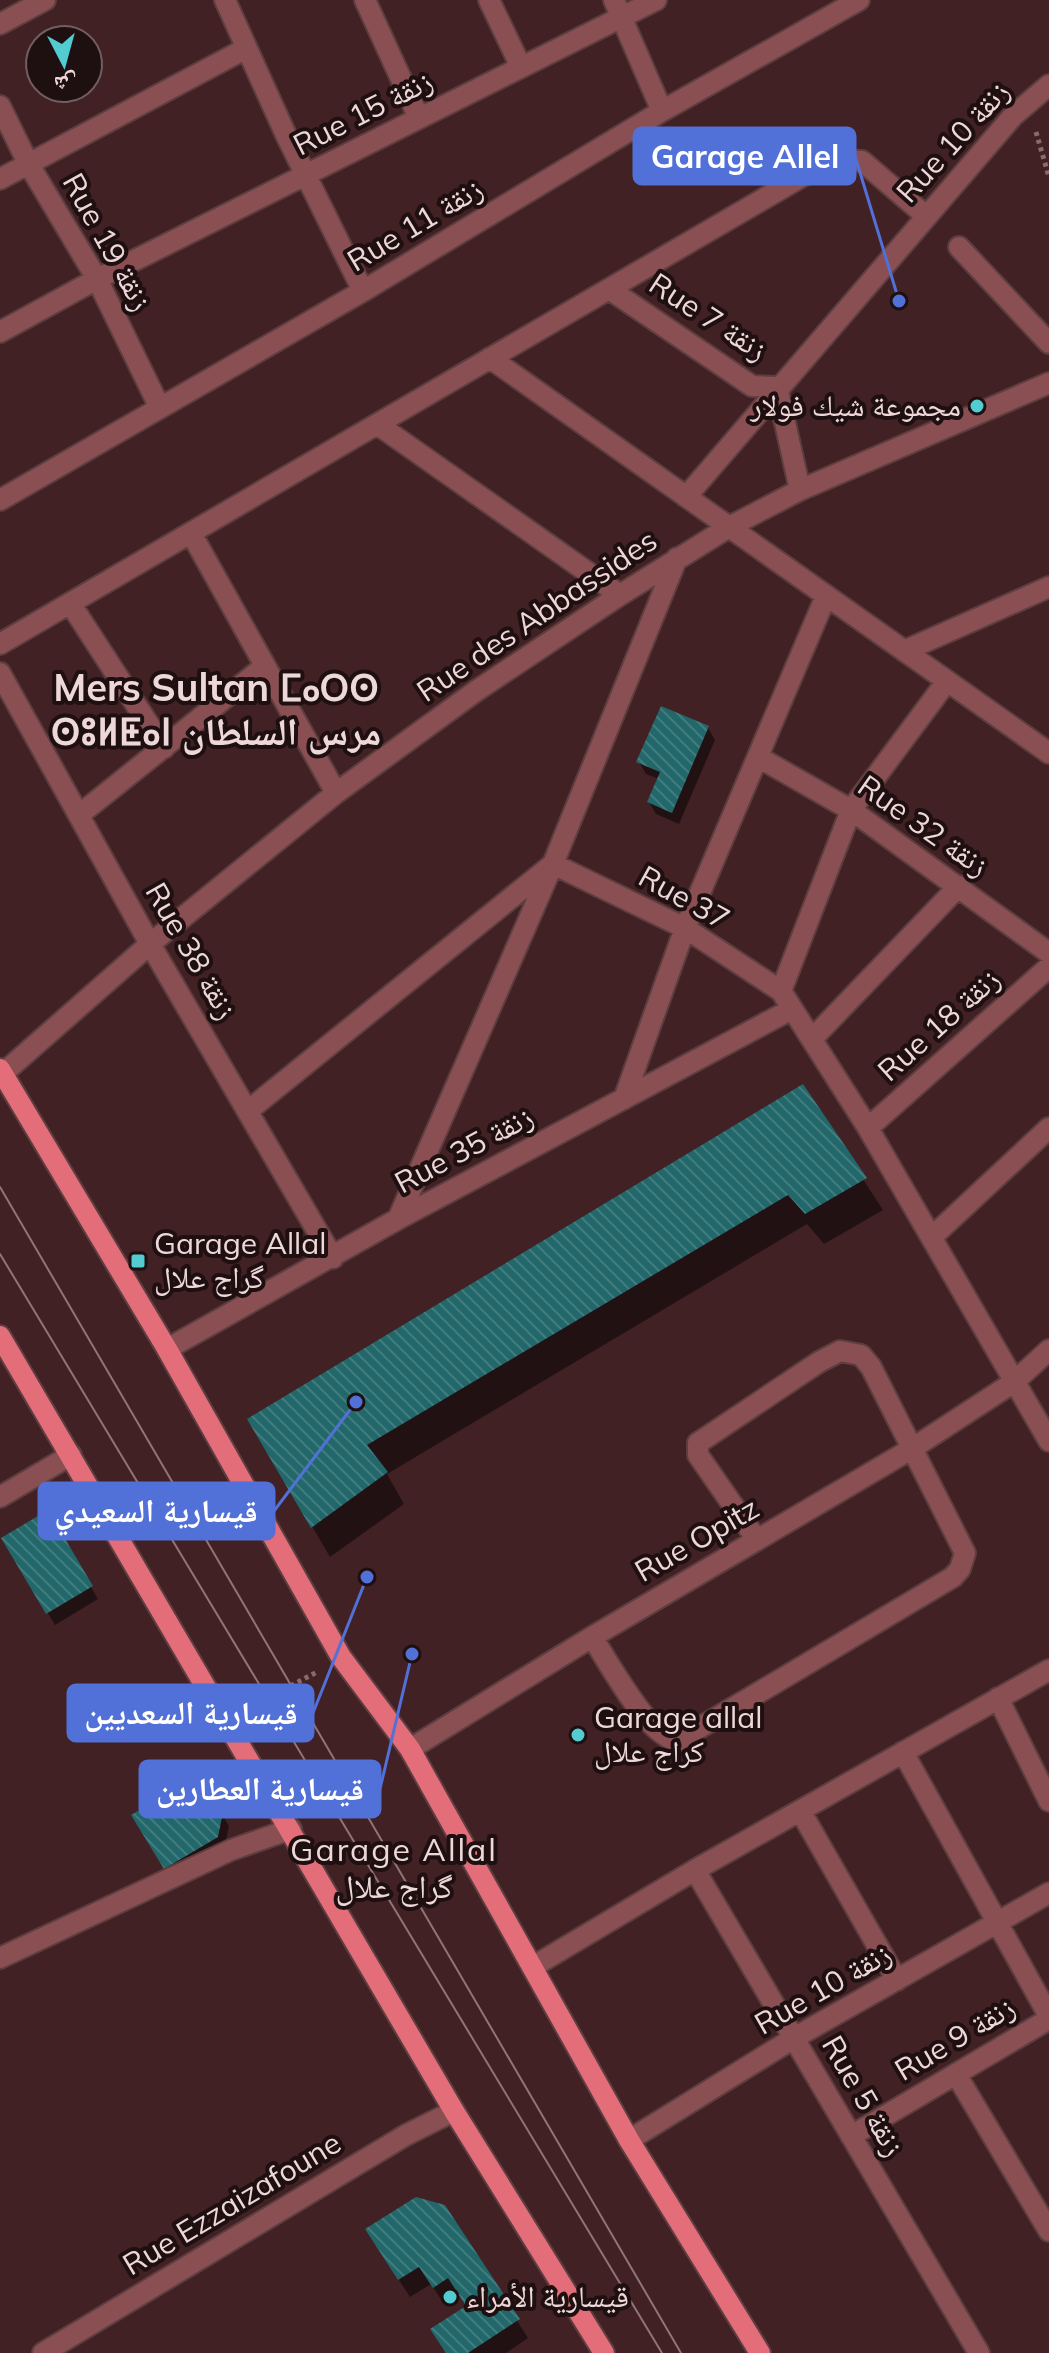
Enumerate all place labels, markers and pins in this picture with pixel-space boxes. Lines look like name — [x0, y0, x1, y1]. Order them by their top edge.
callout: Garage Allel — [634, 128, 855, 184]
place label: مجموعة شيك فولار — [749, 386, 961, 424]
marker: مجموعة شيك فولار — [968, 397, 986, 415]
place label: Garage Allal گراج علال — [154, 1224, 326, 1297]
marker: Garage Allal گراج علال — [129, 1252, 147, 1270]
callout: قيسارية السعيدي — [39, 1483, 274, 1539]
callout: قيسارية السعديين — [68, 1685, 313, 1741]
place label: Garage allal كراج علال — [594, 1698, 762, 1771]
marker: Garage allal كراج علال — [569, 1726, 587, 1744]
callout: قيسارية العطارين — [140, 1761, 380, 1817]
place label: قيسارية الأمراء — [466, 2277, 629, 2315]
marker: قيسارية الأمراء — [441, 2288, 459, 2306]

